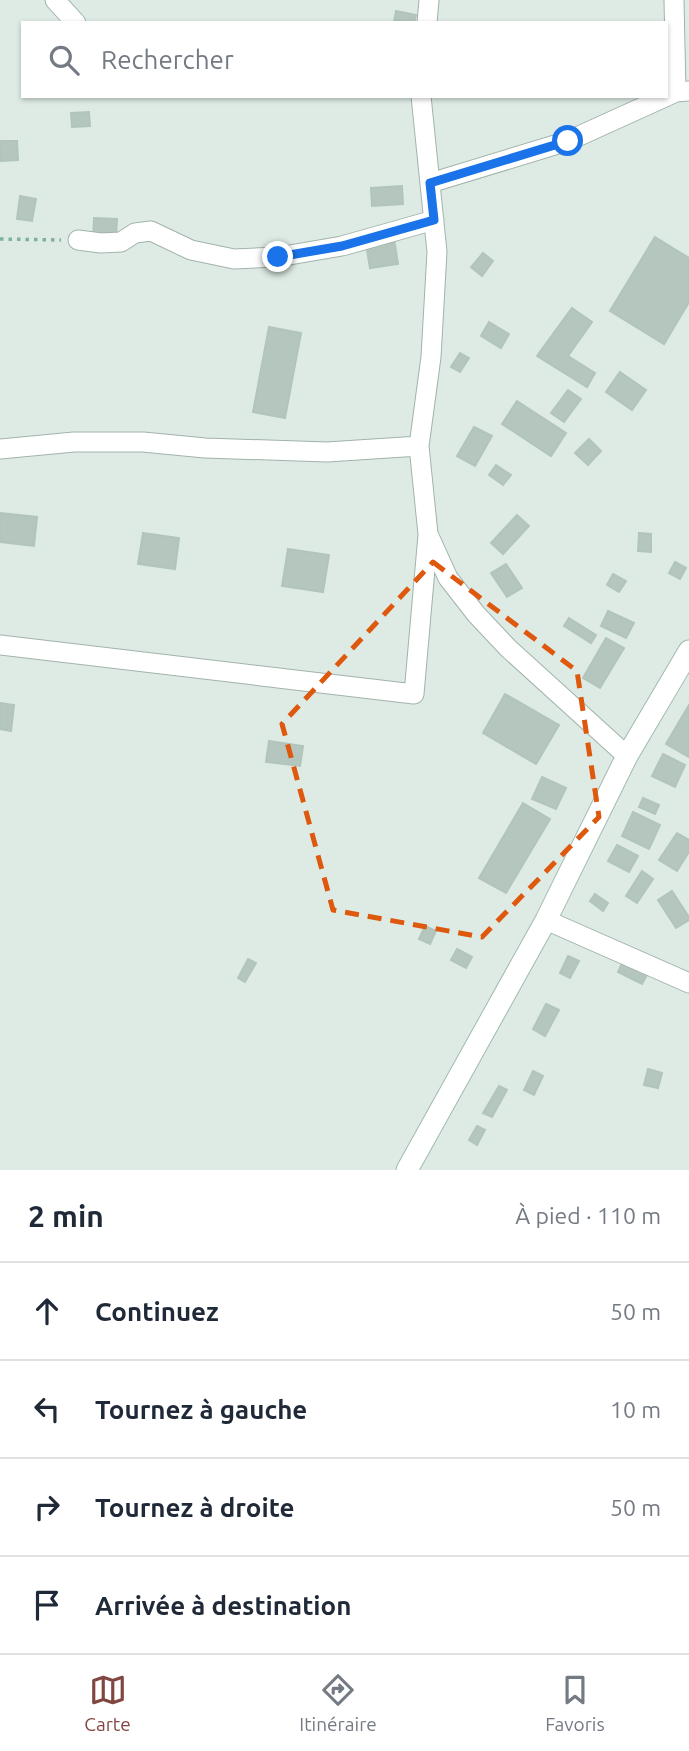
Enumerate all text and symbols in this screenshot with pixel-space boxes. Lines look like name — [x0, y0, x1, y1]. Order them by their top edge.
search box — [21, 21, 668, 98]
icon: search — [45, 41, 83, 79]
text: Rechercher — [101, 45, 234, 74]
route start — [552, 125, 583, 156]
route end — [262, 241, 293, 272]
text: 2 min — [28, 1199, 104, 1233]
text: À pied · 110 m — [515, 1203, 661, 1228]
icon: ahead — [28, 1292, 66, 1330]
text: Continuez — [95, 1297, 219, 1326]
text: 50 m — [610, 1299, 661, 1324]
icon: left — [28, 1390, 66, 1428]
text: Tournez à gauche — [95, 1395, 307, 1424]
text: 10 m — [610, 1397, 661, 1422]
icon: right — [28, 1488, 66, 1526]
text: Tournez à droite — [95, 1493, 294, 1522]
text: 50 m — [610, 1495, 661, 1520]
icon: arrive — [28, 1586, 66, 1624]
text: Arrivée à destination — [95, 1591, 351, 1620]
tab: Carte — [84, 1671, 131, 1735]
tab: Itinéraire — [299, 1671, 377, 1735]
tab: Favoris — [545, 1671, 605, 1735]

